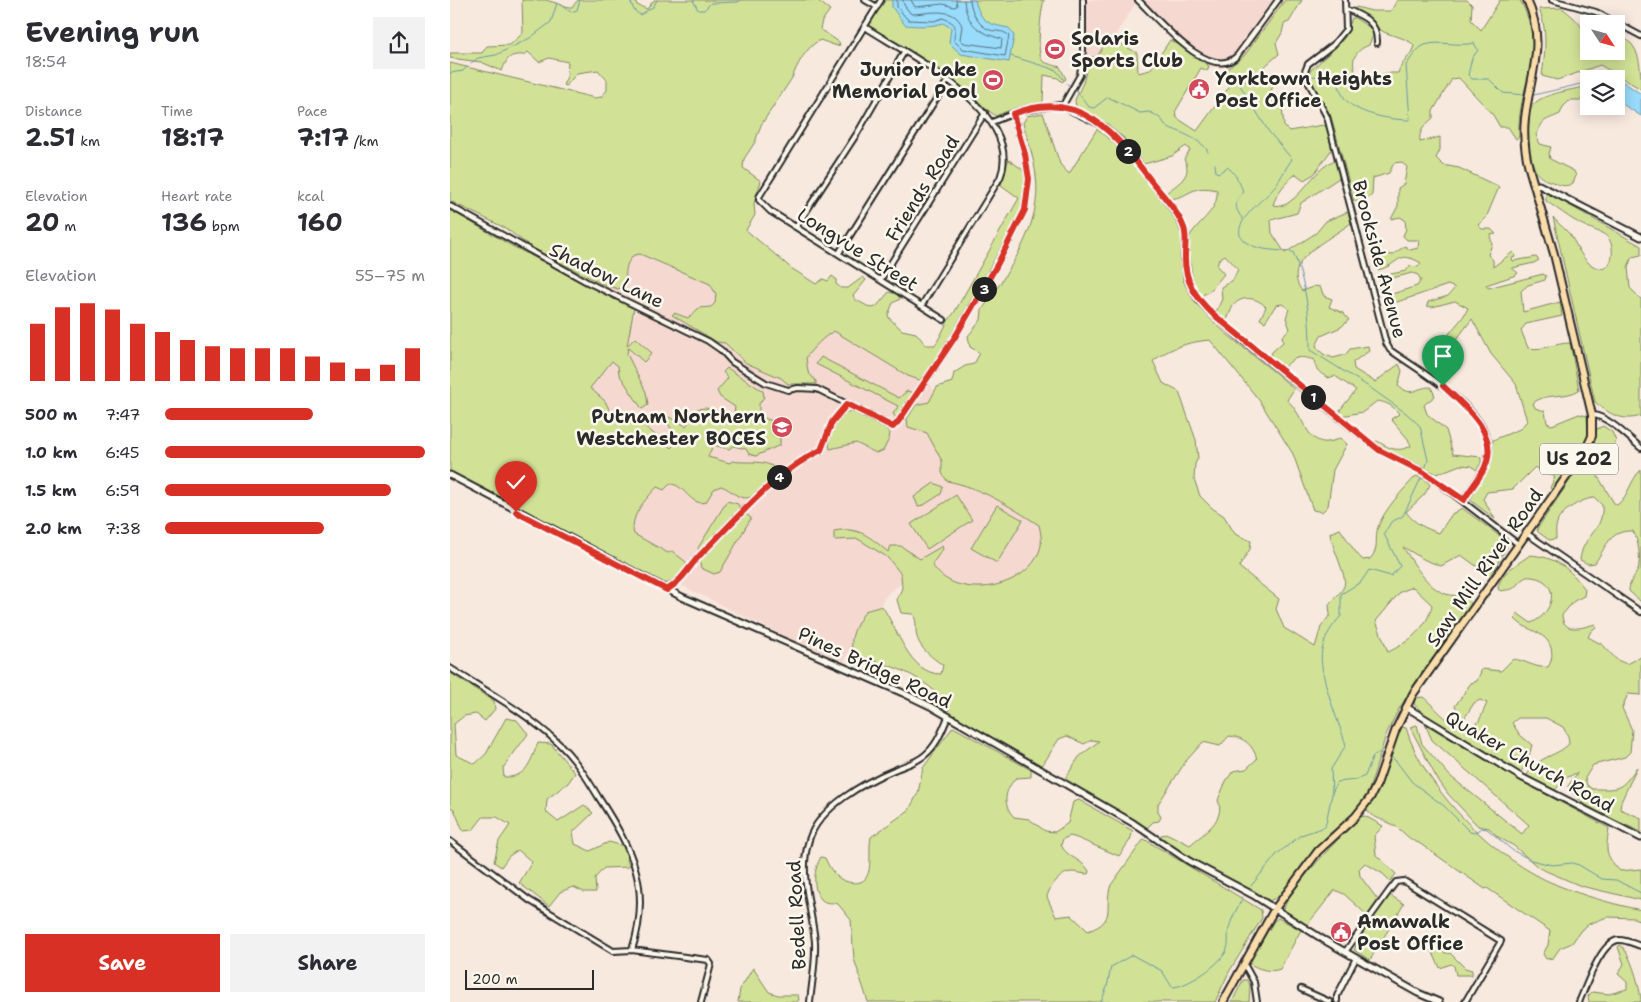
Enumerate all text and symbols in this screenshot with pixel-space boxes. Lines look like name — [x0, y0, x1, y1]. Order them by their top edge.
text: Evening run — [25, 13, 200, 51]
north arrow — [1580, 15, 1625, 60]
map controls — [1580, 15, 1625, 115]
button: share — [373, 17, 425, 69]
place label: Solaris Sports Club — [1071, 26, 1183, 73]
sports icon: Solaris Sports Club — [1043, 37, 1067, 61]
text: 18:54 — [25, 51, 67, 72]
place label: Junior Lake Memorial Pool — [832, 57, 977, 104]
place label: Yorktown Heights Post Office — [1215, 66, 1392, 113]
sports icon: Junior Lake Memorial Pool — [981, 68, 1005, 92]
button: layers — [1580, 70, 1625, 115]
public building icon: Yorktown Heights Post Office — [1187, 77, 1211, 101]
text: Distance — [25, 102, 82, 120]
text: Time — [161, 102, 193, 120]
text: Pace — [297, 102, 328, 120]
text: 2.51 — [25, 120, 76, 154]
text: 18:17 — [161, 120, 224, 154]
text: 7:17 — [297, 120, 349, 154]
street label: Friends Road — [880, 130, 965, 246]
text: km — [76, 132, 100, 150]
text: /km — [349, 132, 379, 150]
pin: 2 — [1116, 138, 1140, 164]
text: 2 — [1124, 142, 1133, 160]
street label: Brookside Avenue — [1346, 177, 1413, 341]
text: Elevation — [25, 187, 88, 205]
text: Heart rate — [161, 187, 232, 205]
text: kcal — [297, 187, 324, 205]
street label: Longvue Street — [792, 202, 923, 297]
text: 20 — [25, 205, 60, 239]
text: 136 — [161, 205, 207, 239]
text: 160 — [297, 205, 343, 239]
text: m — [60, 217, 76, 235]
text: bpm — [207, 217, 240, 235]
street label: Shadow Lane — [545, 237, 668, 314]
text: Elevation — [25, 265, 97, 286]
text: 55–75 m — [355, 265, 425, 286]
pin: 3 — [972, 276, 996, 302]
text: 3 — [980, 280, 989, 298]
pin — [1422, 335, 1464, 386]
icon: arrive — [1429, 342, 1457, 370]
pin: 1 — [1300, 384, 1326, 410]
text: 1 — [1310, 388, 1317, 406]
text: 500 m — [25, 404, 77, 425]
text: 7:47 — [105, 404, 140, 425]
place label: Putnam Northern Westchester BOCES — [576, 404, 766, 451]
school or university icon: Putnam Northern Westchester BOCES — [770, 415, 794, 439]
text: 1.0 km — [25, 442, 77, 463]
text: 6:45 — [105, 442, 140, 463]
road number: US 202 — [1540, 444, 1618, 474]
pin — [495, 461, 537, 512]
pin: 4 — [766, 464, 792, 490]
icon: check — [502, 468, 530, 496]
text: 4 — [775, 468, 784, 486]
text: 1.5 km — [25, 480, 77, 501]
text: 6:59 — [105, 480, 140, 501]
street label: Saw Mill River Road — [1420, 483, 1548, 651]
text: 2.0 km — [25, 518, 82, 539]
text: 7:38 — [105, 518, 141, 539]
street label: Pines Bridge Road — [794, 621, 956, 714]
street label: Quaker Church Road — [1441, 705, 1619, 818]
street label: Bedell Road — [781, 860, 812, 970]
place label: Amawalk Post Office — [1357, 909, 1464, 956]
public building icon: Amawalk Post Office — [1329, 920, 1353, 944]
button: Save — [25, 934, 220, 992]
button: Share — [230, 934, 425, 992]
scale bar — [465, 967, 594, 990]
text: 200 m — [472, 970, 518, 988]

